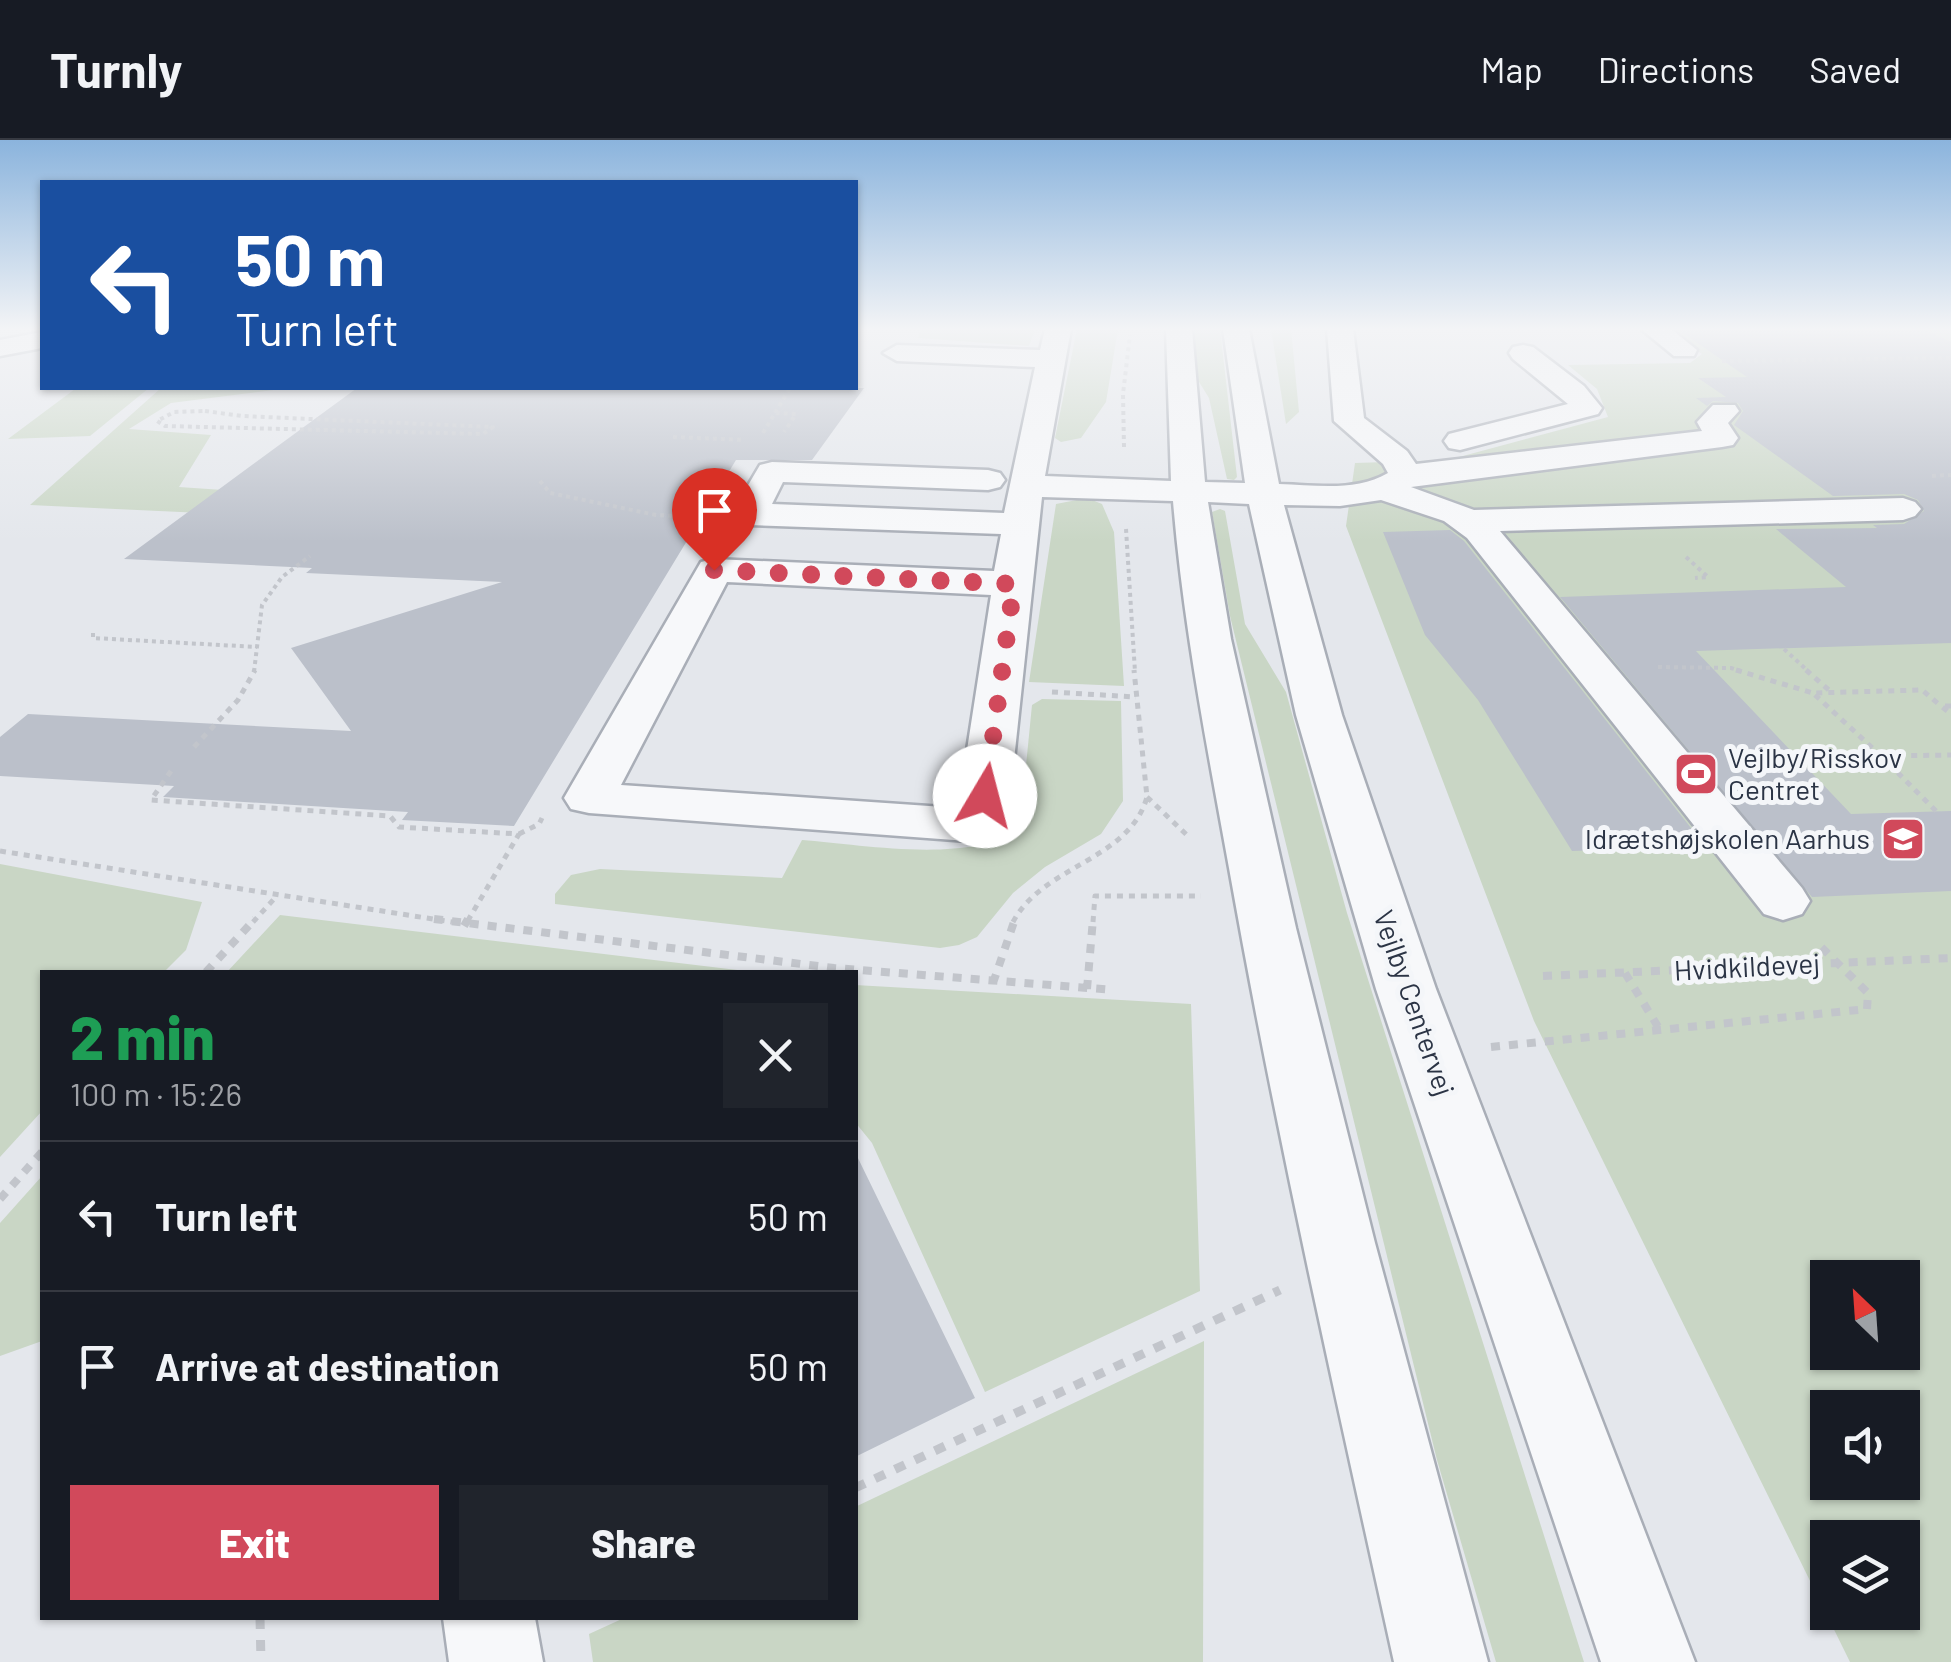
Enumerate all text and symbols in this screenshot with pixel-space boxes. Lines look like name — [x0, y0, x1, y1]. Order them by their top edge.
text: Turnly — [50, 40, 183, 98]
text: Map — [1481, 48, 1543, 90]
text: Directions — [1598, 48, 1754, 90]
text: Saved — [1809, 48, 1901, 90]
text: 50 m — [235, 216, 385, 300]
icon: left — [70, 220, 200, 350]
text: Turn left — [235, 301, 399, 355]
pin — [672, 468, 757, 571]
icon: arrive — [687, 483, 742, 538]
place label: Vejlby/Risskov Centret — [1728, 740, 1902, 806]
position arrow — [933, 744, 1037, 848]
sports icon: Vejlby/Risskov Centret — [1673, 751, 1719, 797]
school or university icon: Idrætshøjskolen Aarhus — [1880, 816, 1926, 862]
place label: Idrætshøjskolen Aarhus — [1585, 821, 1870, 855]
street label: Vejlby Centervej — [1367, 905, 1463, 1100]
street label: Hvidkildevej — [1673, 945, 1821, 987]
text: 2 min — [70, 1000, 215, 1072]
button: close — [723, 1003, 828, 1108]
text: 100 m · 15:26 — [70, 1074, 242, 1112]
icon: left — [70, 1189, 125, 1244]
text: Turn left — [155, 1193, 298, 1239]
text: 50 m — [748, 1193, 828, 1239]
north arrow — [1810, 1260, 1920, 1370]
map controls — [1810, 1260, 1920, 1630]
icon: arrive — [70, 1339, 125, 1394]
text: Arrive at destination — [155, 1343, 500, 1389]
text: 50 m — [748, 1343, 828, 1389]
button: sound — [1810, 1390, 1920, 1500]
button: Exit — [70, 1485, 439, 1600]
button: Share — [459, 1485, 828, 1600]
button: layers — [1810, 1520, 1920, 1630]

